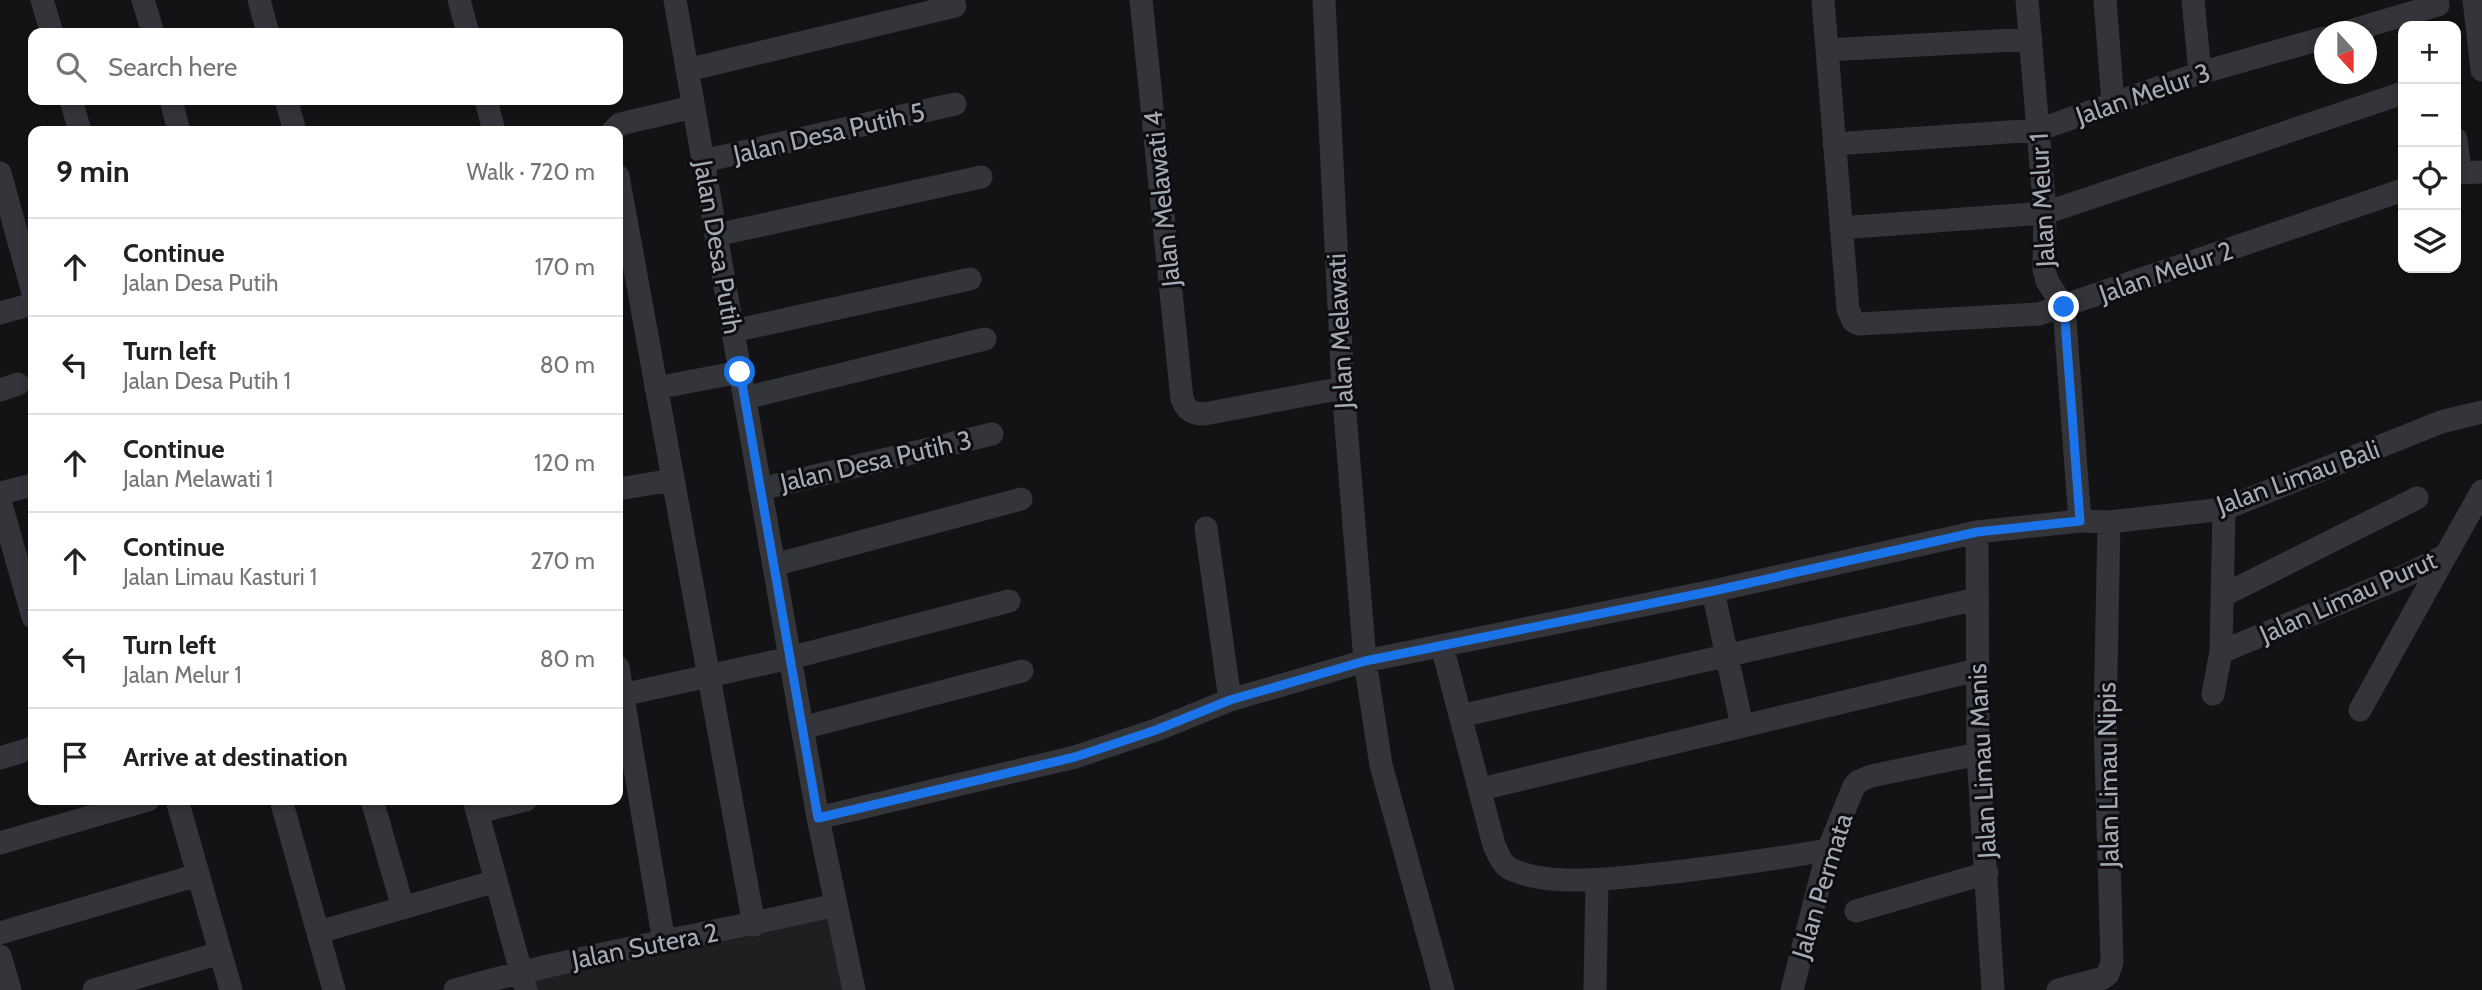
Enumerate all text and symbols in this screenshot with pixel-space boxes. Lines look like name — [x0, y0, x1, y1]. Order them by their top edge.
north arrow — [2314, 21, 2377, 84]
map controls — [2398, 21, 2461, 273]
button: + — [2398, 21, 2461, 84]
search box — [28, 28, 623, 105]
icon: search — [52, 48, 90, 86]
text: Search here — [108, 51, 237, 83]
street label: Jalan Melur 3 — [2071, 56, 2214, 132]
button: − — [2398, 84, 2461, 147]
street label: Jalan Desa Putih 5 — [729, 95, 928, 171]
street label: Jalan Melawati 4 — [1137, 110, 1187, 289]
street label: Jalan Melur 1 — [2023, 132, 2062, 269]
button: locate — [2398, 147, 2461, 210]
text: 9 min — [56, 153, 129, 190]
street label: Jalan Desa Putih — [687, 157, 749, 336]
text: Walk · 720 m — [467, 158, 595, 186]
button: layers — [2398, 210, 2461, 273]
street label: Jalan Melur 2 — [2094, 234, 2237, 310]
text: Continue — [123, 237, 225, 269]
icon: ahead — [56, 248, 94, 286]
text: 170 m — [535, 253, 595, 281]
street label: Jalan Melawati — [1320, 253, 1360, 410]
text: Jalan Desa Putih — [123, 269, 278, 297]
route end — [2048, 291, 2079, 322]
text: Turn left — [123, 335, 216, 367]
icon: left — [56, 346, 94, 384]
text: 80 m — [540, 351, 595, 379]
route start — [724, 356, 755, 387]
text: Jalan Desa Putih 1 — [123, 367, 291, 395]
street label: Jalan Desa Putih 3 — [776, 423, 975, 499]
text: Continue — [123, 433, 225, 465]
street label: Jalan Limau Bali — [2211, 433, 2384, 522]
icon: ahead — [56, 444, 94, 482]
text: 120 m — [534, 449, 595, 477]
text: Jalan Melawati 1 — [123, 465, 273, 493]
text: Continue — [123, 531, 225, 563]
icon: ahead — [56, 542, 94, 580]
street label: Jalan Limau Purut — [2254, 544, 2442, 651]
text: 270 m — [530, 547, 595, 575]
text: Jalan Limau Kasturi 1 — [123, 563, 317, 591]
text: Turn left — [123, 629, 216, 661]
icon: left — [56, 640, 94, 678]
text: 80 m — [540, 645, 595, 673]
text: Jalan Melur 1 — [123, 661, 242, 689]
street label: Jalan Limau Manis — [1961, 662, 2003, 860]
street label: Jalan Limau Nipis — [2090, 682, 2126, 869]
icon: arrive — [56, 738, 94, 776]
text: Arrive at destination — [123, 741, 348, 773]
street label: Jalan Permata — [1784, 809, 1859, 963]
street label: Jalan Sutera 2 — [568, 916, 721, 976]

